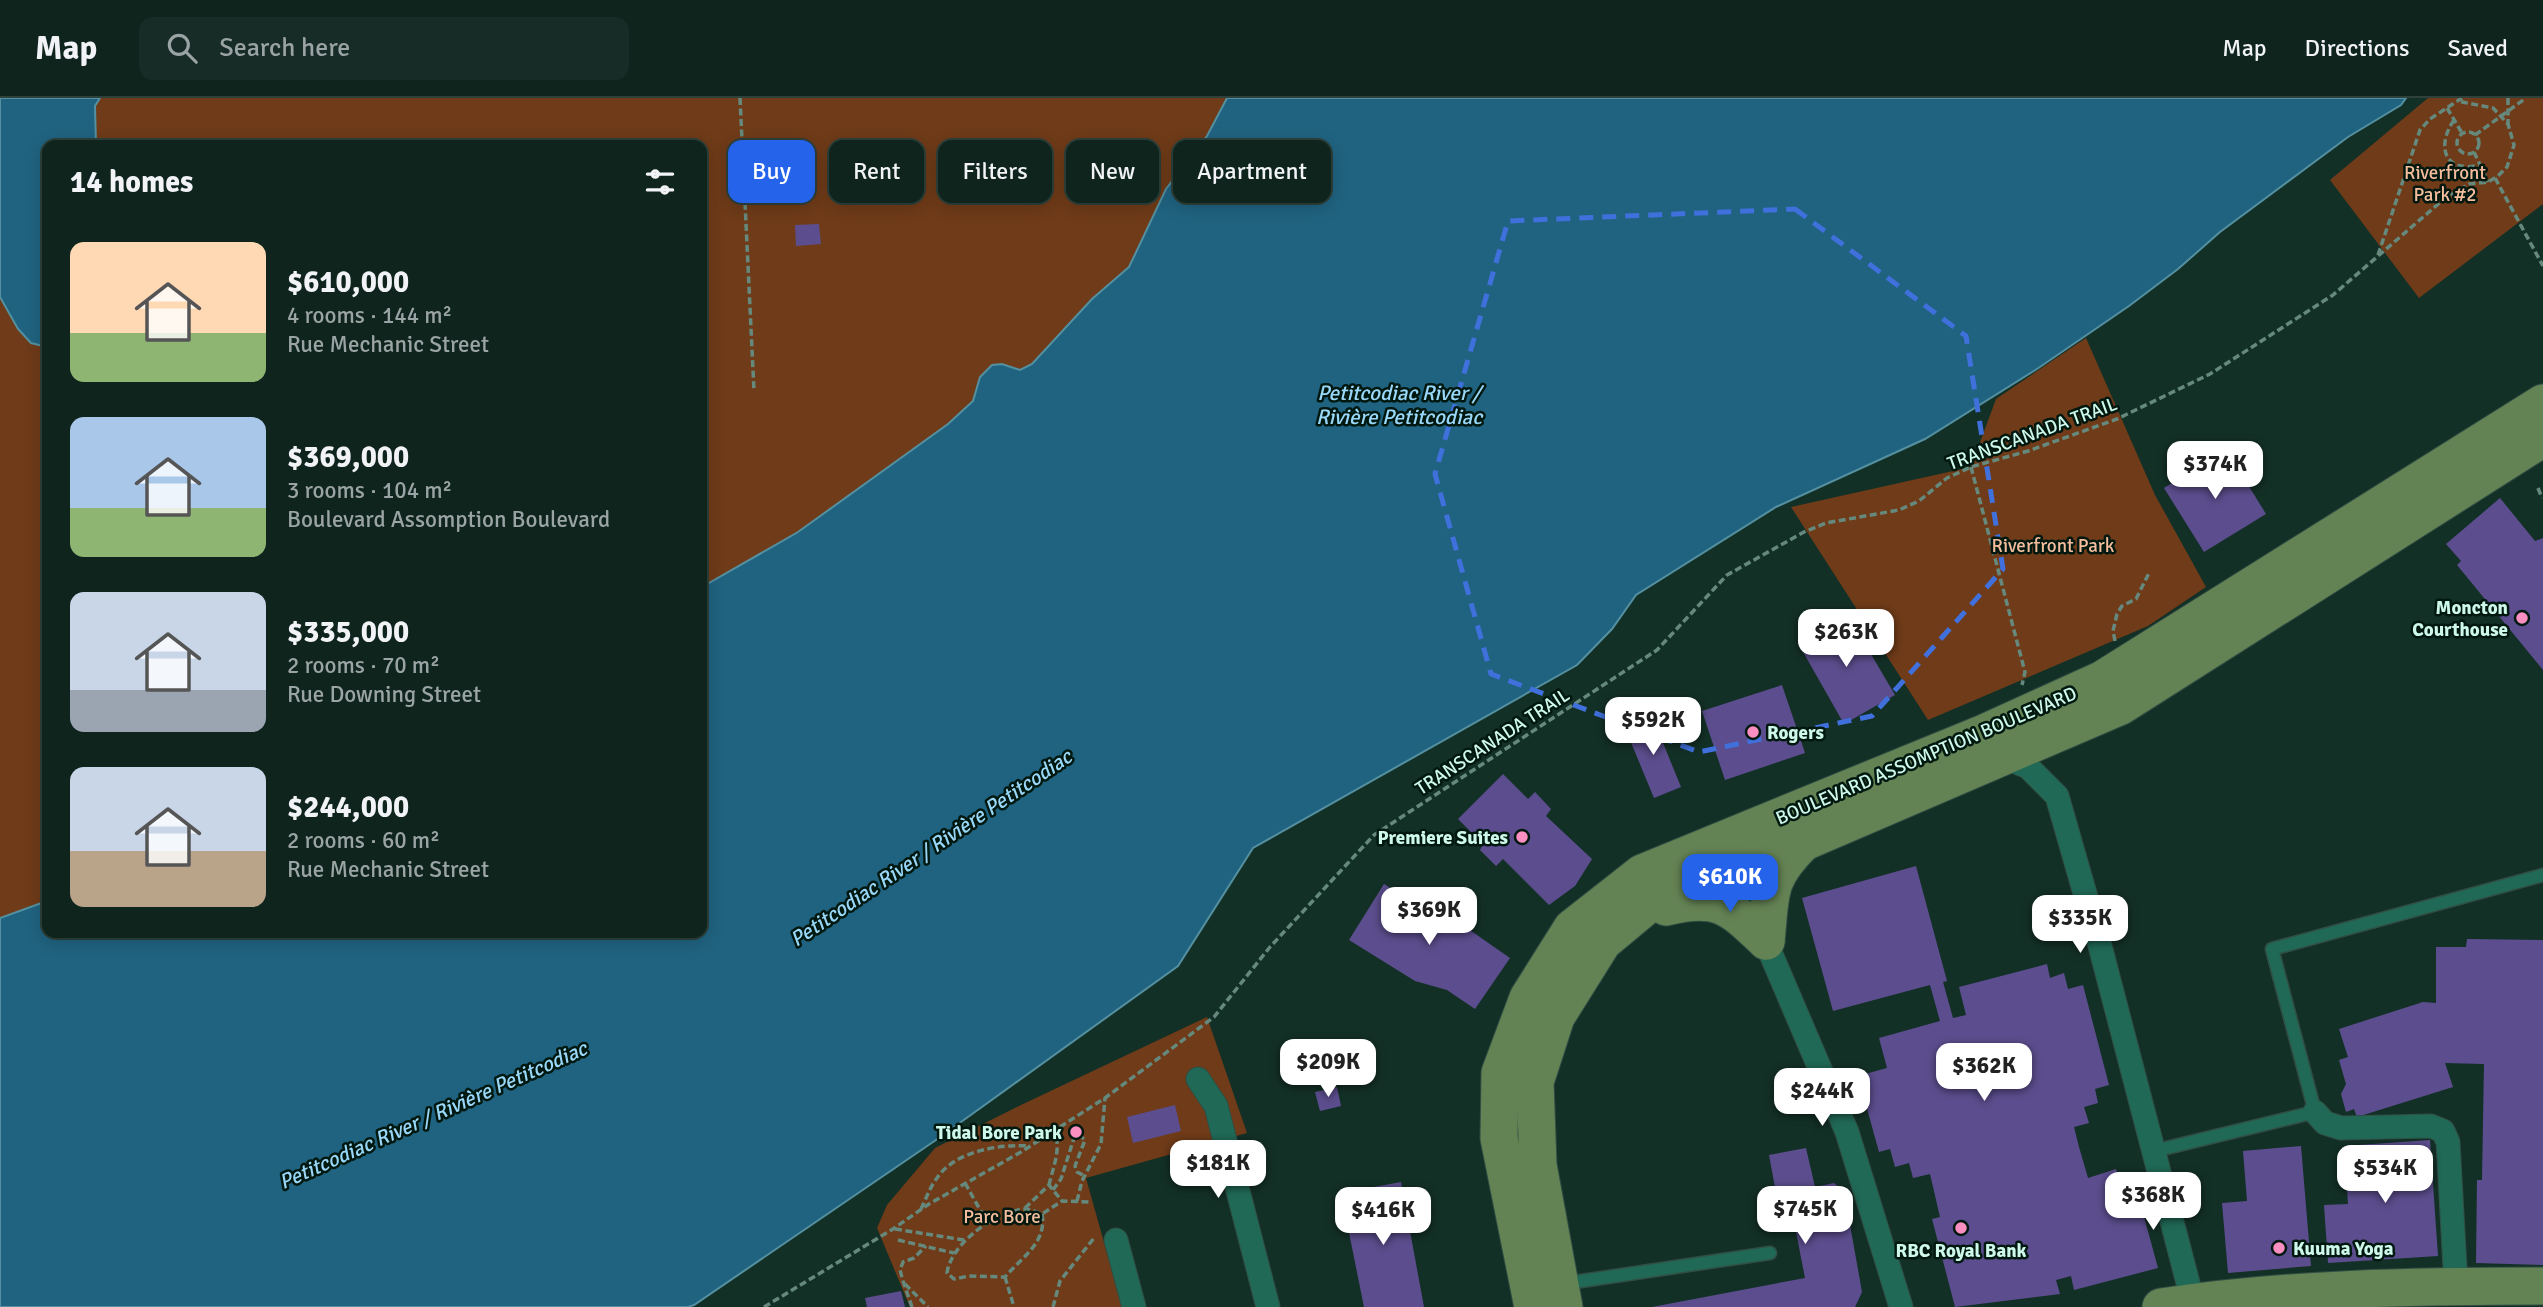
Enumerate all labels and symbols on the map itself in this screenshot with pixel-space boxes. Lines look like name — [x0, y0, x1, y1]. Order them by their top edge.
park label: Riverfront Park #2 — [2404, 161, 2486, 207]
water label: Petitcodiac River / Rivière Petitcodiac — [1316, 380, 1485, 430]
street label: TRANSCANADA TRAIL — [1944, 392, 2121, 476]
pin: $374K — [2166, 442, 2264, 501]
park label: Riverfront Park — [1992, 534, 2115, 558]
place label: Moncton Courthouse — [2412, 596, 2508, 642]
pin: $263K — [1797, 610, 1895, 669]
marker: Moncton Courthouse — [2514, 610, 2530, 626]
street label: BOULEVARD ASSOMPTION BOULEVARD — [1772, 681, 2081, 830]
street label: TRANSCANADA TRAIL — [1411, 683, 1574, 801]
pin: $592K — [1604, 698, 1702, 757]
place label: Rogers — [1767, 721, 1824, 745]
marker: Rogers — [1745, 724, 1761, 740]
water label: Petitcodiac River / Rivière Petitcodiac — [785, 743, 1079, 952]
place label: Premiere Suites — [1378, 826, 1508, 850]
marker: Premiere Suites — [1514, 829, 1530, 845]
pin: $610K — [1681, 854, 1779, 914]
pin: $369K — [1380, 888, 1478, 947]
pin: $335K — [2031, 896, 2129, 955]
water label: Petitcodiac River / Rivière Petitcodiac — [275, 1034, 593, 1195]
pin: $209K — [1279, 1040, 1377, 1099]
pin: $362K — [1935, 1044, 2033, 1103]
pin: $244K — [1773, 1068, 1871, 1128]
place label: Tidal Bore Park — [936, 1121, 1062, 1145]
marker: Tidal Bore Park — [1068, 1124, 1084, 1140]
pin: $181K — [1169, 1140, 1267, 1200]
pin: $534K — [2336, 1146, 2434, 1205]
pin: $368K — [2104, 1172, 2202, 1232]
pin: $745K — [1756, 1186, 1854, 1246]
pin: $416K — [1334, 1188, 1432, 1247]
park label: Parc Bore — [963, 1205, 1041, 1229]
marker: RBC Royal Bank — [1953, 1220, 1969, 1236]
place label: Kuuma Yoga — [2293, 1237, 2394, 1261]
place label: RBC Royal Bank — [1896, 1239, 2027, 1263]
marker: Kuuma Yoga — [2271, 1240, 2287, 1256]

